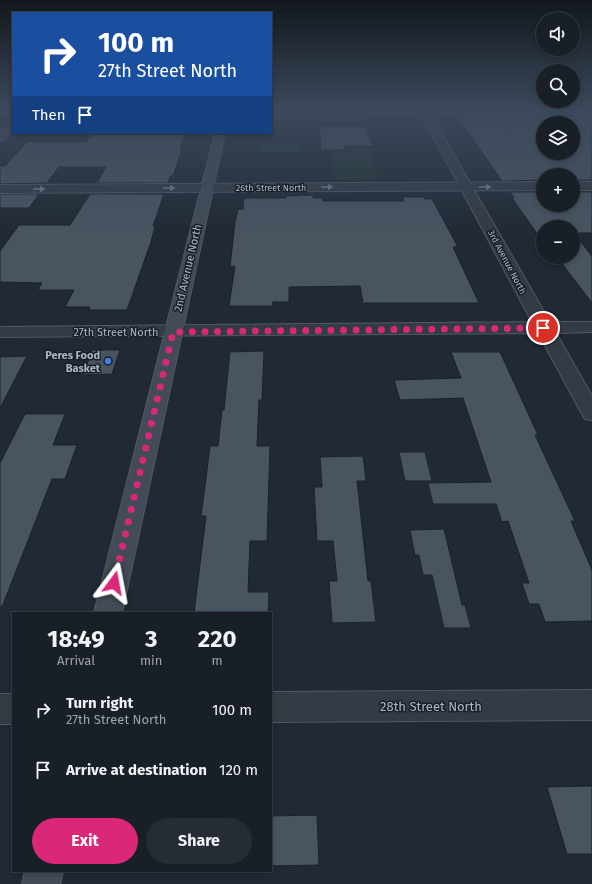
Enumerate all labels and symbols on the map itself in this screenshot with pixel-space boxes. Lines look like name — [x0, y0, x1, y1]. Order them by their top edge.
street label: 26th Street North — [236, 183, 306, 193]
one-way arrow — [321, 184, 334, 190]
one-way arrow — [479, 184, 492, 190]
one-way arrow — [163, 185, 176, 191]
one-way arrow — [33, 186, 46, 192]
street label: 2nd Avenue North — [172, 223, 204, 313]
street label: 3rd Avenue North — [486, 228, 528, 296]
pin — [526, 311, 560, 345]
street label: 27th Street North — [74, 326, 158, 339]
place label: Peres Food Basket — [45, 349, 101, 375]
marker: Peres Food Basket — [103, 356, 113, 366]
position arrow — [93, 562, 135, 604]
street label: 28th Street North — [380, 699, 482, 714]

